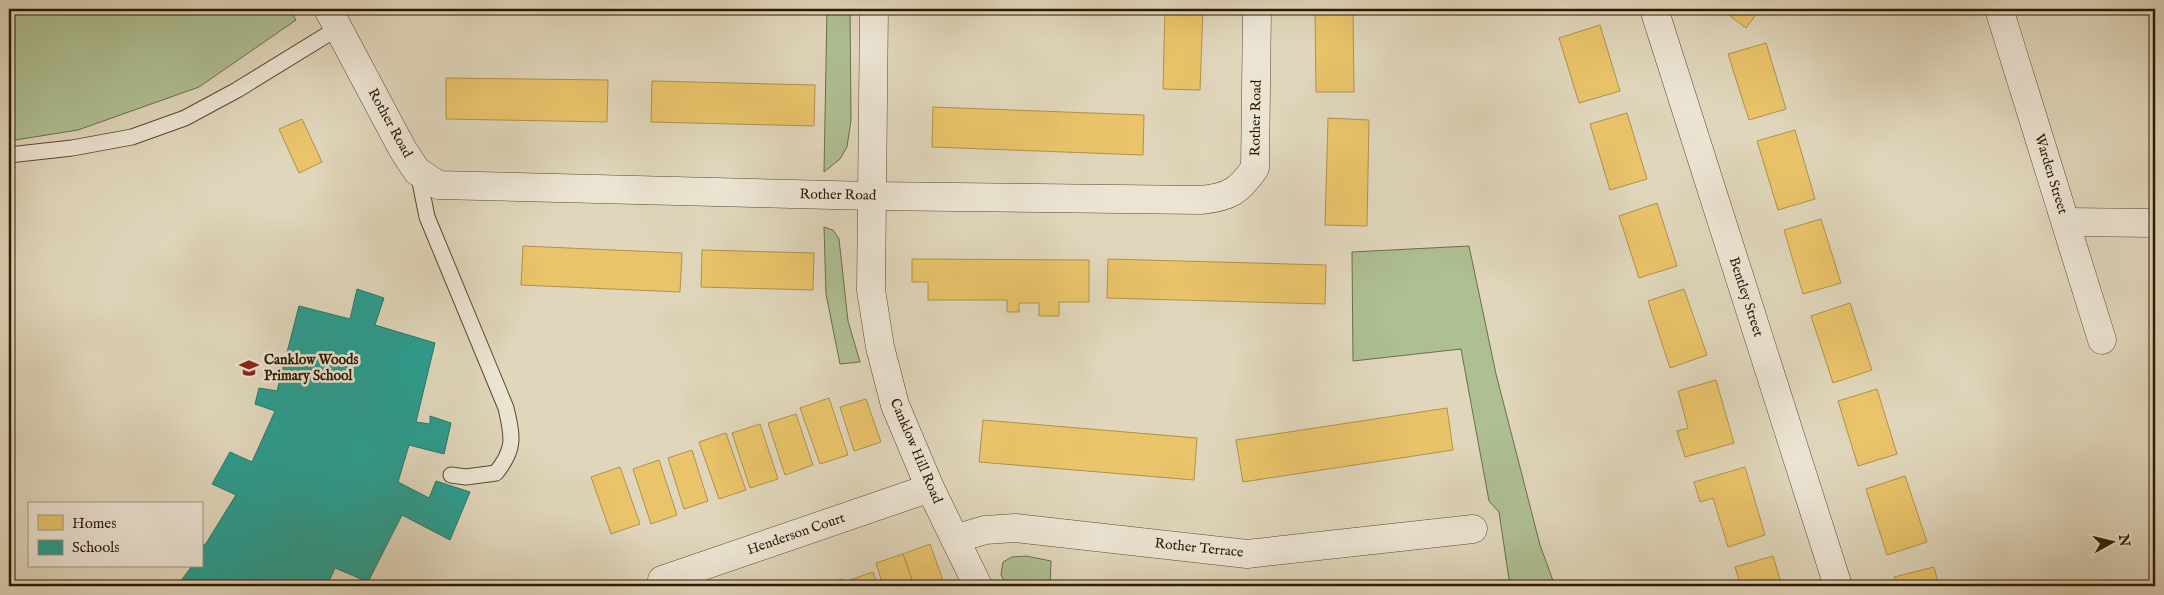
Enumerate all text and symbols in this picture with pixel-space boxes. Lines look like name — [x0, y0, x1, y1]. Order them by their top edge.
street label: Rother Road — [1246, 79, 1266, 156]
street label: Rother Road — [364, 85, 417, 161]
street label: Warden Street — [2030, 132, 2072, 216]
street label: Rother Road — [800, 185, 877, 205]
street label: Bentley Street — [1725, 255, 1767, 339]
place label: Canklow Woods Primary School — [264, 351, 359, 385]
school or university icon: Canklow Woods Primary School — [238, 357, 260, 379]
street label: Canklow Hill Road — [886, 396, 946, 507]
legend — [28, 502, 202, 568]
street label: Henderson Court — [745, 509, 848, 559]
text: Homes — [72, 514, 116, 533]
north arrow — [2086, 518, 2136, 568]
text: N — [2114, 532, 2134, 548]
street label: Rother Terrace — [1154, 534, 1245, 562]
text: Schools — [72, 538, 120, 557]

